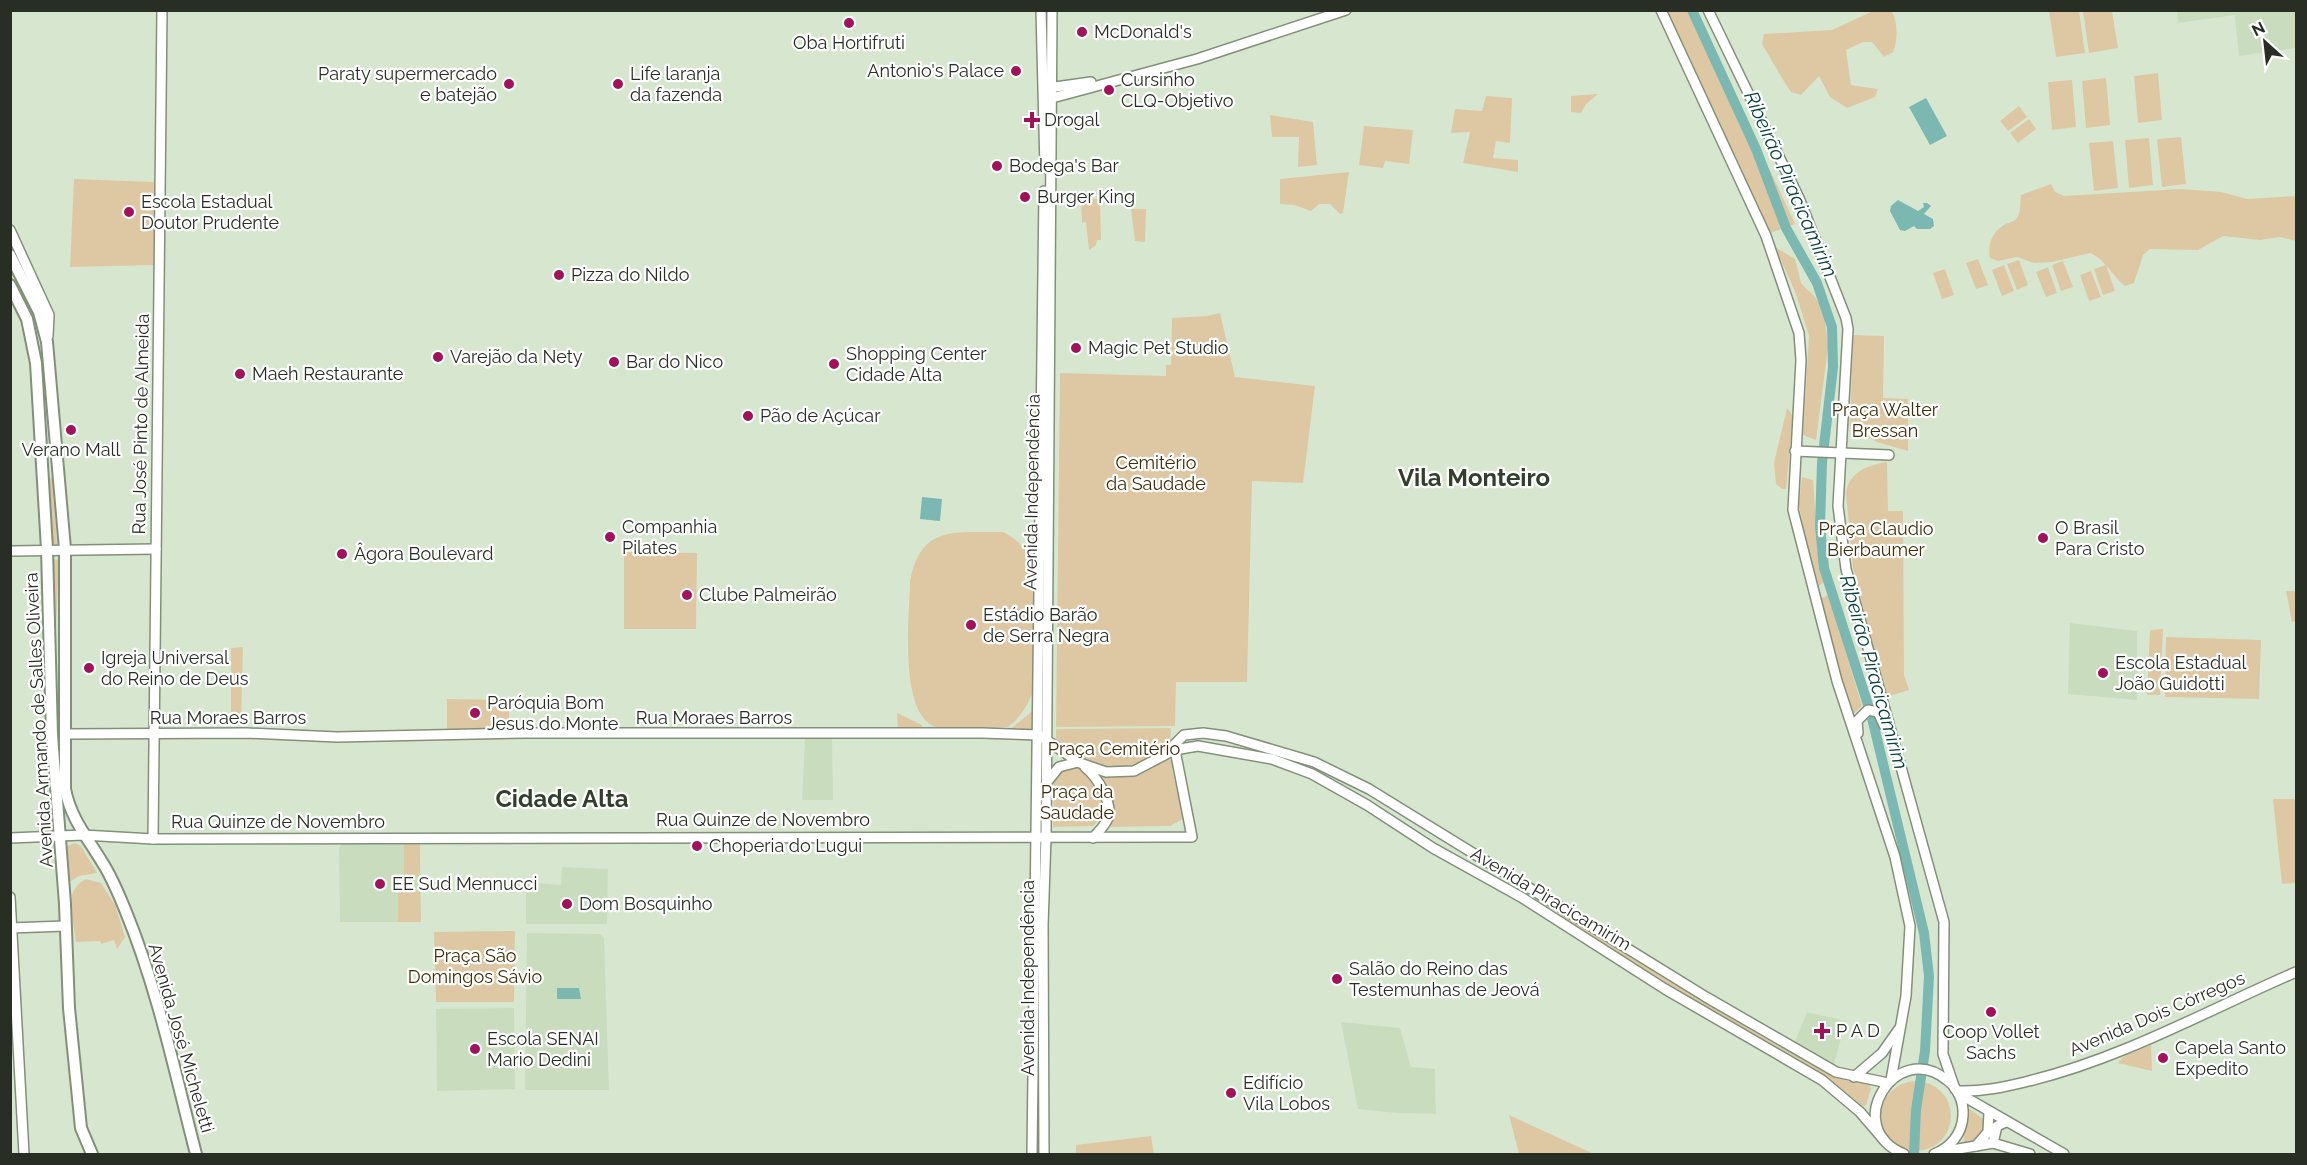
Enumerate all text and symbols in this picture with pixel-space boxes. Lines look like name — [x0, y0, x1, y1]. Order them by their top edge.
north arrow — [2235, 12, 2295, 72]
marker: Oba Hortifruti — [842, 16, 856, 30]
text: N — [2249, 18, 2268, 40]
place label: McDonald's — [1094, 21, 1192, 42]
marker: McDonald's — [1075, 25, 1089, 39]
place label: Oba Hortifruti — [793, 32, 905, 53]
place label: Antonio's Palace — [867, 60, 1004, 81]
place label: Paraty supermercado e batejão — [318, 63, 497, 105]
place label: Life laranja da fazenda — [630, 63, 722, 105]
marker: Antonio's Palace — [1009, 64, 1023, 78]
place label: Cursinho CLQ-Objetivo — [1121, 69, 1234, 111]
marker: Paraty supermercado e batejão — [502, 77, 516, 91]
marker: Life laranja da fazenda — [611, 77, 625, 91]
marker: Cursinho CLQ-Objetivo — [1102, 83, 1116, 97]
water label: Ribeirão Piracicamirim — [1739, 87, 1843, 281]
place label: Drogal — [1044, 109, 1100, 130]
marker: Drogal — [1025, 113, 1039, 127]
place label: Bodega's Bar — [1009, 155, 1120, 176]
marker: Bodega's Bar — [990, 159, 1004, 173]
place label: Burger King — [1037, 186, 1135, 207]
marker: Burger King — [1018, 190, 1032, 204]
place label: Escola Estadual Doutor Prudente — [141, 191, 280, 233]
marker: Escola Estadual Doutor Prudente — [122, 205, 136, 219]
place label: Pizza do Nildo — [571, 264, 690, 285]
marker: Pizza do Nildo — [552, 268, 566, 282]
street label: Rua José Pinto de Almeida — [128, 313, 153, 535]
place label: Magic Pet Studio — [1088, 337, 1229, 358]
marker: Magic Pet Studio — [1069, 341, 1083, 355]
place label: Shopping Center Cidade Alta — [846, 343, 987, 385]
place label: Varejão da Nety — [450, 346, 583, 367]
marker: Varejão da Nety — [431, 350, 445, 364]
place label: Bar do Nico — [626, 351, 723, 372]
marker: Bar do Nico — [607, 355, 621, 369]
marker: Shopping Center Cidade Alta — [827, 357, 841, 371]
place label: Maeh Restaurante — [252, 363, 404, 384]
marker: Maeh Restaurante — [233, 367, 247, 381]
street label: Avenida Independência — [1019, 394, 1044, 590]
park label: Praça Walter Bressan — [1832, 399, 1939, 441]
place label: Pão de Açúcar — [760, 405, 881, 426]
marker: Pão de Açúcar — [741, 409, 755, 423]
marker: Verano Mall — [64, 423, 78, 437]
place label: Verano Mall — [22, 439, 120, 460]
park label: Cemitério da Saudade — [1106, 452, 1206, 494]
district label: Vila Monteiro — [1398, 463, 1550, 492]
place label: Companhia Pilates — [622, 516, 717, 558]
place label: O Brasil Para Cristo — [2055, 517, 2145, 559]
park label: Praça Claudio Bierbaumer — [1818, 518, 1934, 560]
marker: Companhia Pilates — [603, 530, 617, 544]
marker: O Brasil Para Cristo — [2036, 531, 2050, 545]
place label: Âgora Boulevard — [354, 542, 493, 564]
marker: Âgora Boulevard — [335, 547, 349, 561]
street label: Avenida Armando de Salles Oliveira — [20, 572, 57, 868]
water label: Ribeirão Piracicamirim — [1835, 572, 1913, 772]
place label: Clube Palmeirão — [699, 584, 837, 605]
marker: Clube Palmeirão — [680, 588, 694, 602]
place label: Estádio Barão de Serra Negra — [983, 604, 1109, 646]
marker: Estádio Barão de Serra Negra — [964, 618, 978, 632]
place label: Igreja Universal do Reino de Deus — [101, 647, 249, 689]
place label: Escola Estadual João Guidotti — [2115, 652, 2247, 694]
marker: Igreja Universal do Reino de Deus — [82, 661, 96, 675]
marker: Escola Estadual João Guidotti — [2096, 666, 2110, 680]
place label: Paróquia Bom Jesus do Monte — [487, 692, 619, 734]
marker: Paróquia Bom Jesus do Monte — [468, 706, 482, 720]
street label: Rua Moraes Barros — [150, 707, 307, 728]
street label: Rua Moraes Barros — [636, 707, 793, 728]
park label: Praça Cemitério — [1048, 738, 1180, 759]
park label: Praça da Saudade — [1040, 781, 1115, 823]
district label: Cidade Alta — [495, 784, 629, 813]
street label: Rua Quinze de Novembro — [656, 809, 870, 830]
street label: Rua Quinze de Novembro — [171, 811, 385, 832]
place label: Choperia do Lugui — [709, 835, 862, 856]
marker: Choperia do Lugui — [690, 839, 704, 853]
street label: Avenida Piracicamirim — [1467, 842, 1635, 955]
place label: EE Sud Mennucci — [392, 873, 537, 894]
marker: EE Sud Mennucci — [373, 877, 387, 891]
street label: Avenida Independência — [1017, 880, 1038, 1076]
place label: Dom Bosquinho — [579, 893, 713, 914]
marker: Dom Bosquinho — [560, 897, 574, 911]
street label: Avenida José Micheletti — [144, 941, 219, 1135]
park label: Praça São Domingos Sávio — [408, 945, 542, 987]
place label: Salão do Reino das Testemunhas de Jeová — [1349, 958, 1539, 1000]
street label: Avenida Dois Córregos — [2066, 967, 2248, 1060]
marker: Salão do Reino das Testemunhas de Jeová — [1330, 972, 1344, 986]
marker: Coop Vollet Sachs — [1984, 1005, 1998, 1019]
place label: P A D — [1836, 1020, 1880, 1041]
place label: Coop Vollet Sachs — [1943, 1021, 2039, 1063]
marker: P A D — [1813, 1022, 1831, 1040]
place label: Escola SENAI Mario Dedini — [487, 1028, 599, 1070]
place label: Capela Santo Expedito — [2175, 1037, 2286, 1079]
marker: Escola SENAI Mario Dedini — [468, 1042, 482, 1056]
marker: Capela Santo Expedito — [2156, 1051, 2170, 1065]
place label: Edifício Vila Lobos — [1243, 1072, 1330, 1114]
marker: Edifício Vila Lobos — [1224, 1086, 1238, 1100]

